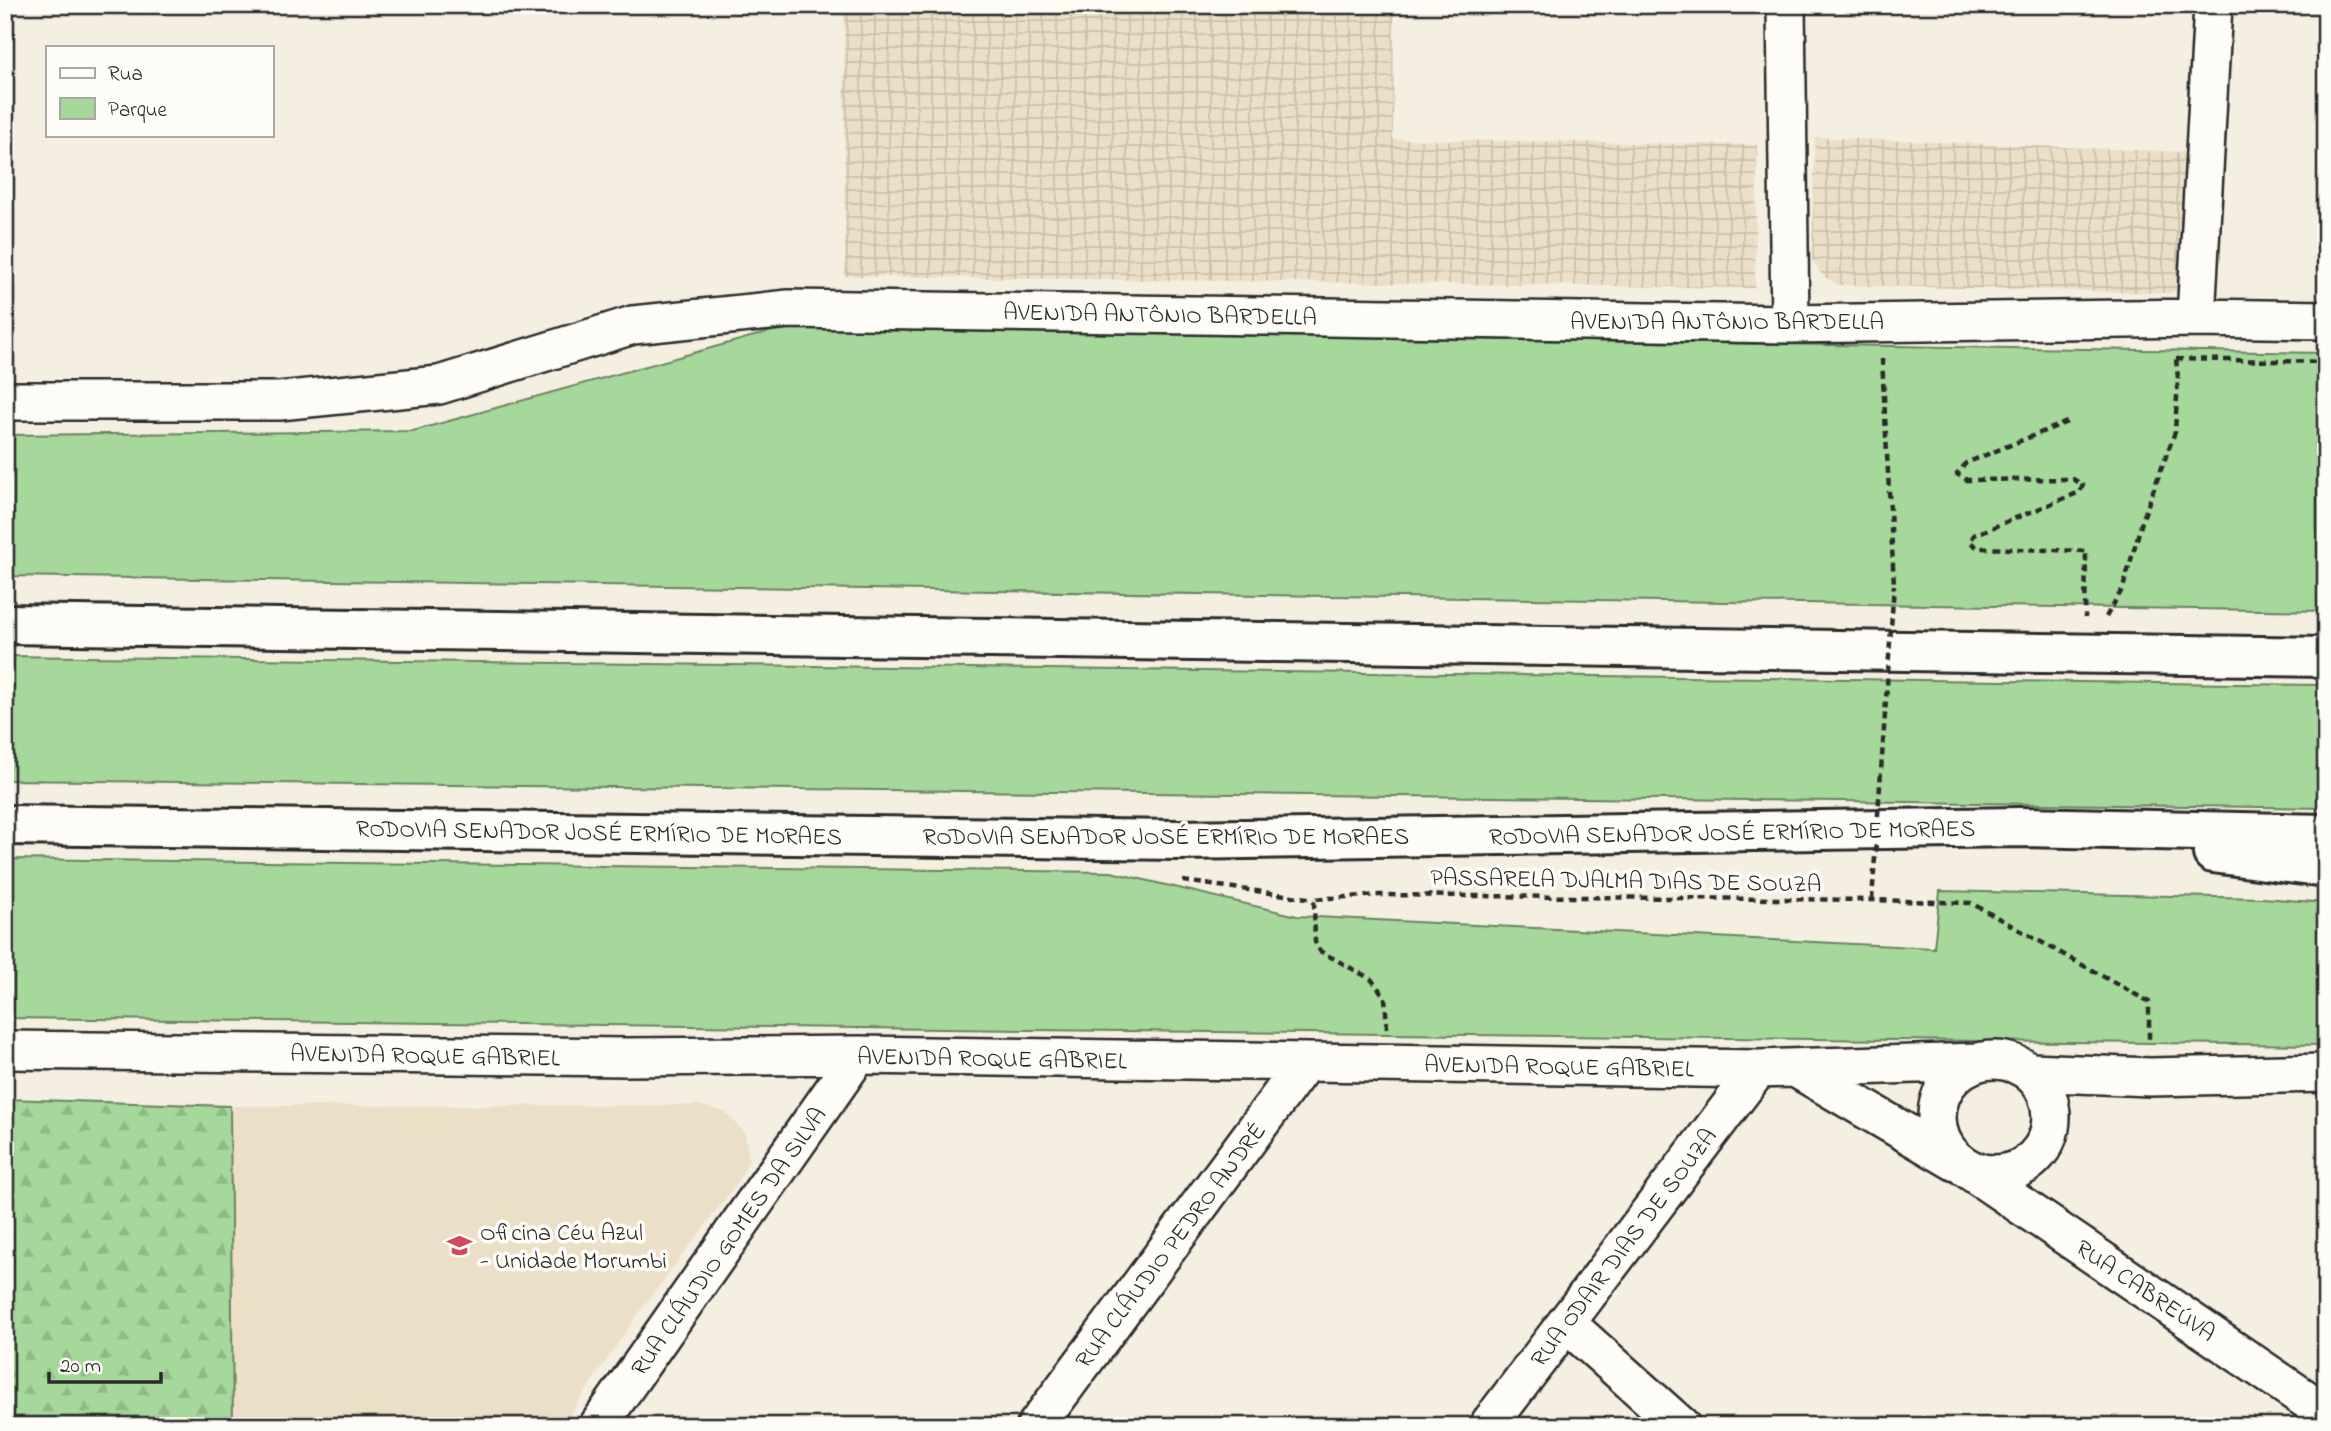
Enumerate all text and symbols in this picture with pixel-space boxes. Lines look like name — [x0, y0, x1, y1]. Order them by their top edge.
legend — [46, 46, 273, 136]
text: Rua — [108, 60, 143, 90]
text: Parque — [108, 96, 167, 126]
street label: AVENIDA ANTÔNIO BARDELLA — [1003, 296, 1317, 337]
street label: AVENIDA ANTÔNIO BARDELLA — [1570, 306, 1884, 341]
street label: RODOVIA SENADOR JOSÉ ERMÍRIO DE MORAES — [356, 813, 842, 856]
street label: RODOVIA SENADOR JOSÉ ERMÍRIO DE MORAES — [1489, 813, 1975, 856]
street label: RODOVIA SENADOR JOSÉ ERMÍRIO DE MORAES — [923, 821, 1409, 856]
street label: PASSARELA DJALMA DIAS DE SOUZA — [1430, 862, 1822, 903]
street label: AVENIDA ROQUE GABRIEL — [290, 1038, 560, 1077]
street label: AVENIDA ROQUE GABRIEL — [857, 1041, 1127, 1080]
street label: AVENIDA ROQUE GABRIEL — [1424, 1049, 1694, 1088]
street label: RUA CLÁUDIO GOMES DA SILVA — [624, 1101, 837, 1384]
street label: RUA CLÁUDIO PEDRO ANDRÉ — [1068, 1116, 1276, 1377]
street label: RUA ODAIR DIAS DE SOUZA — [1523, 1122, 1727, 1375]
place label: Oficina Céu Azul - Unidade Morumbi — [480, 1217, 667, 1280]
school or university icon: Oficina Céu Azul - Unidade Morumbi — [446, 1232, 474, 1260]
street label: RUA CABREÚVA — [2068, 1232, 2222, 1352]
scale bar — [49, 1340, 161, 1384]
text: 20 m — [60, 1352, 101, 1382]

